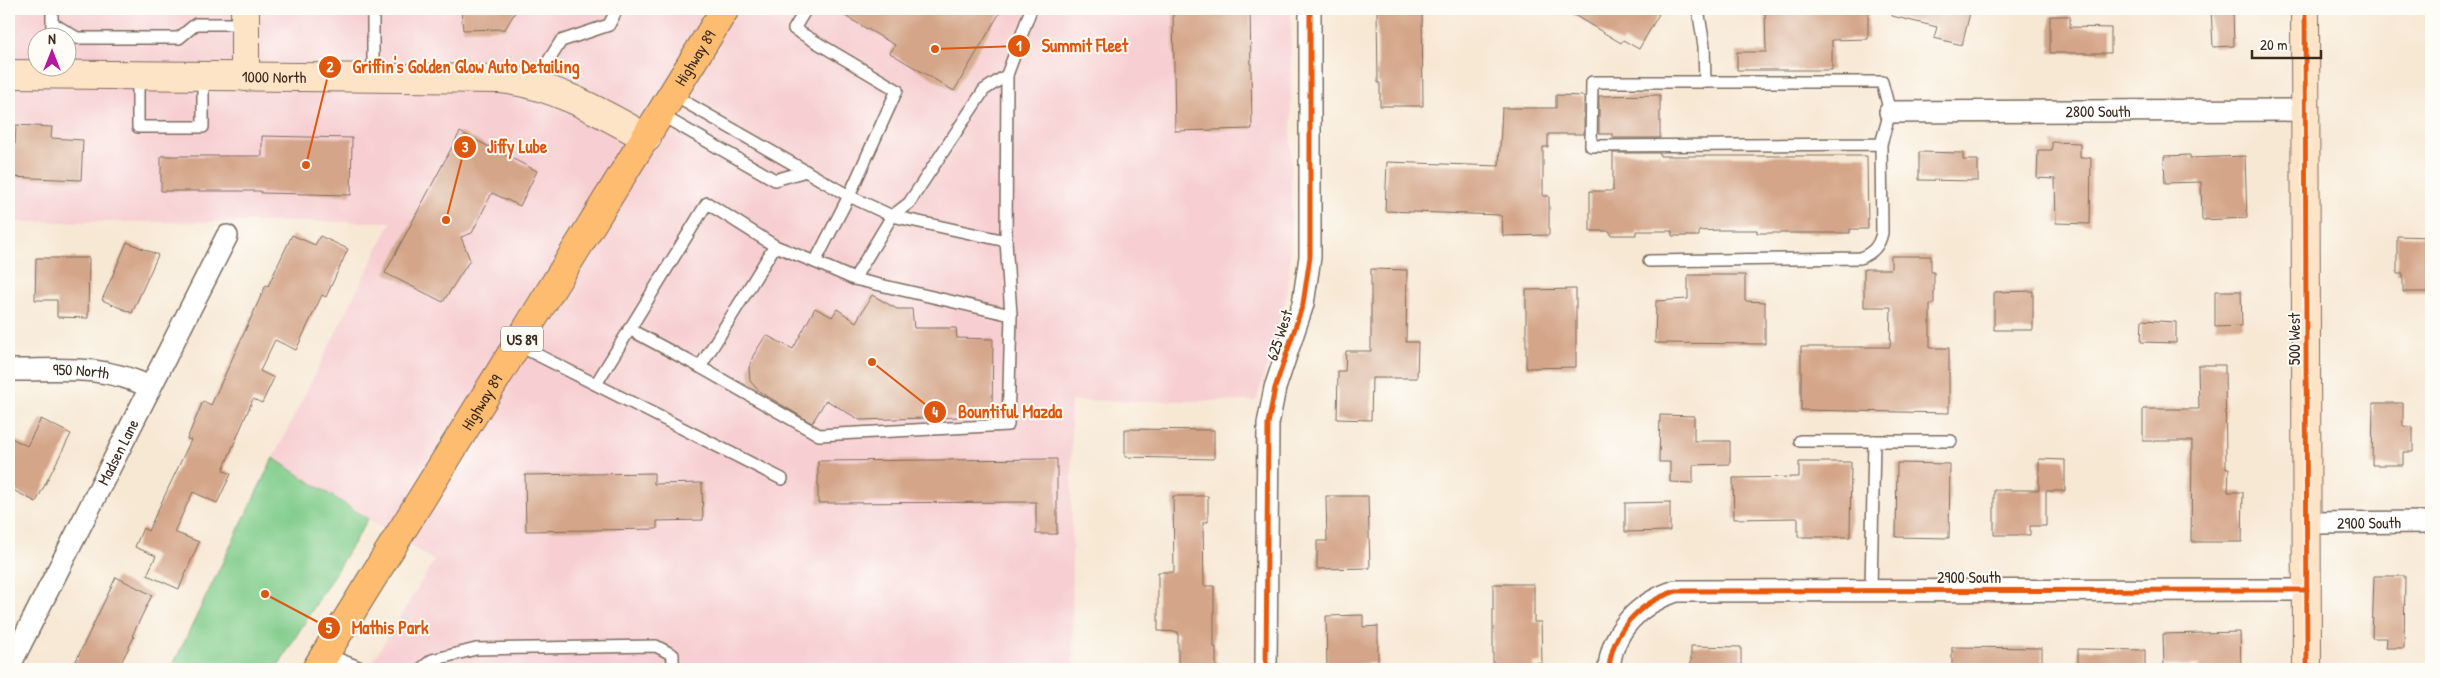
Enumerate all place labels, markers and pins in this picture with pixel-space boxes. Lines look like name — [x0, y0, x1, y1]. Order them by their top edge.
callout: Summit Fleet — [1007, 29, 1138, 62]
callout: Griffin's Golden Glow Auto Detailing — [318, 50, 590, 83]
callout: Jiffy Lube — [452, 130, 557, 163]
callout: Bountiful Mazda — [923, 395, 1072, 428]
callout: Mathis Park — [316, 611, 438, 644]

